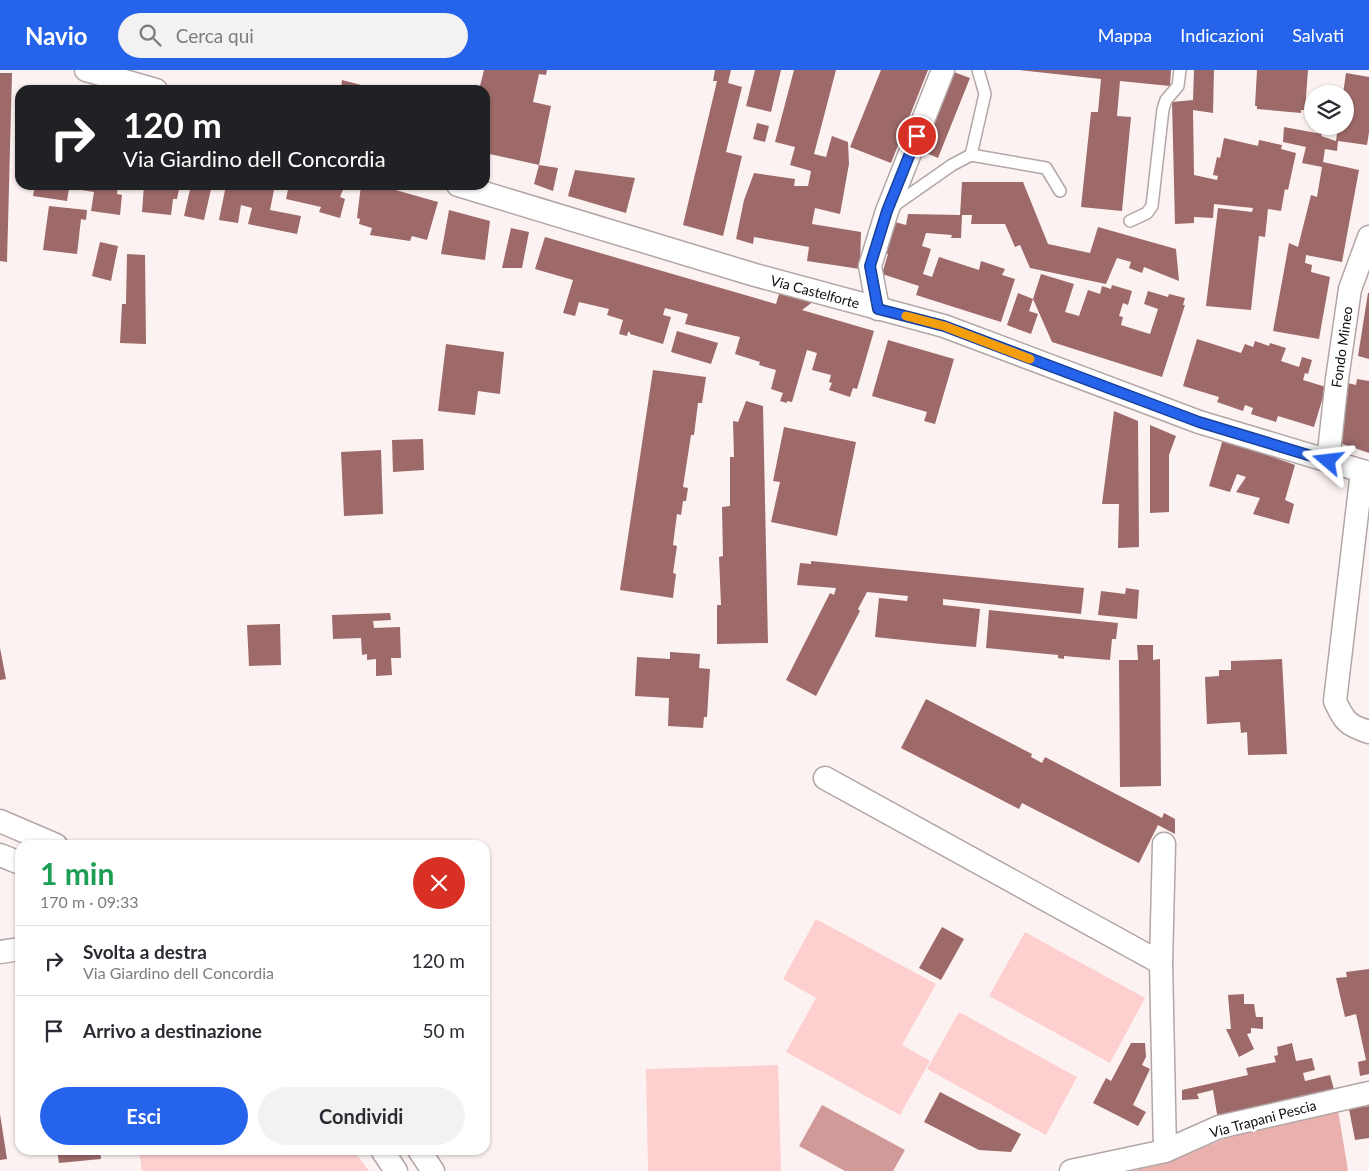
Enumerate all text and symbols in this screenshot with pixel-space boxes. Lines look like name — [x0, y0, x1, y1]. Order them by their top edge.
search box — [118, 13, 468, 58]
text: Navio — [25, 21, 88, 50]
icon: search — [136, 21, 164, 49]
text: Cerca qui — [176, 24, 254, 47]
text: Mappa — [1098, 24, 1152, 46]
text: Indicazioni — [1180, 24, 1264, 46]
text: Salvati — [1292, 24, 1344, 46]
map controls — [1304, 85, 1354, 135]
button: layers — [1304, 85, 1354, 135]
text: 120 m — [123, 103, 222, 145]
icon: right — [40, 105, 105, 170]
pin — [896, 115, 938, 157]
icon: arrive — [903, 122, 931, 150]
text: Via Giardino dell Concordia — [123, 145, 386, 172]
street label: Via Castelforte — [769, 271, 862, 312]
street label: Fondo Mineo — [1327, 305, 1356, 389]
position arrow — [1301, 434, 1353, 486]
text: 1 min — [40, 855, 114, 891]
button: close — [413, 857, 465, 909]
text: 170 m · 09:33 — [40, 892, 139, 911]
text: Svolta a destra — [83, 940, 207, 963]
icon: right — [40, 947, 68, 975]
text: 120 m — [411, 949, 465, 972]
text: Via Giardino dell Concordia — [83, 963, 274, 982]
icon: arrive — [40, 1017, 68, 1045]
text: Arrivo a destinazione — [83, 1019, 262, 1042]
text: 50 m — [422, 1019, 465, 1042]
button: Esci — [40, 1087, 248, 1145]
button: Condividi — [258, 1087, 465, 1145]
street label: Via Trapani Pescia — [1208, 1096, 1318, 1141]

